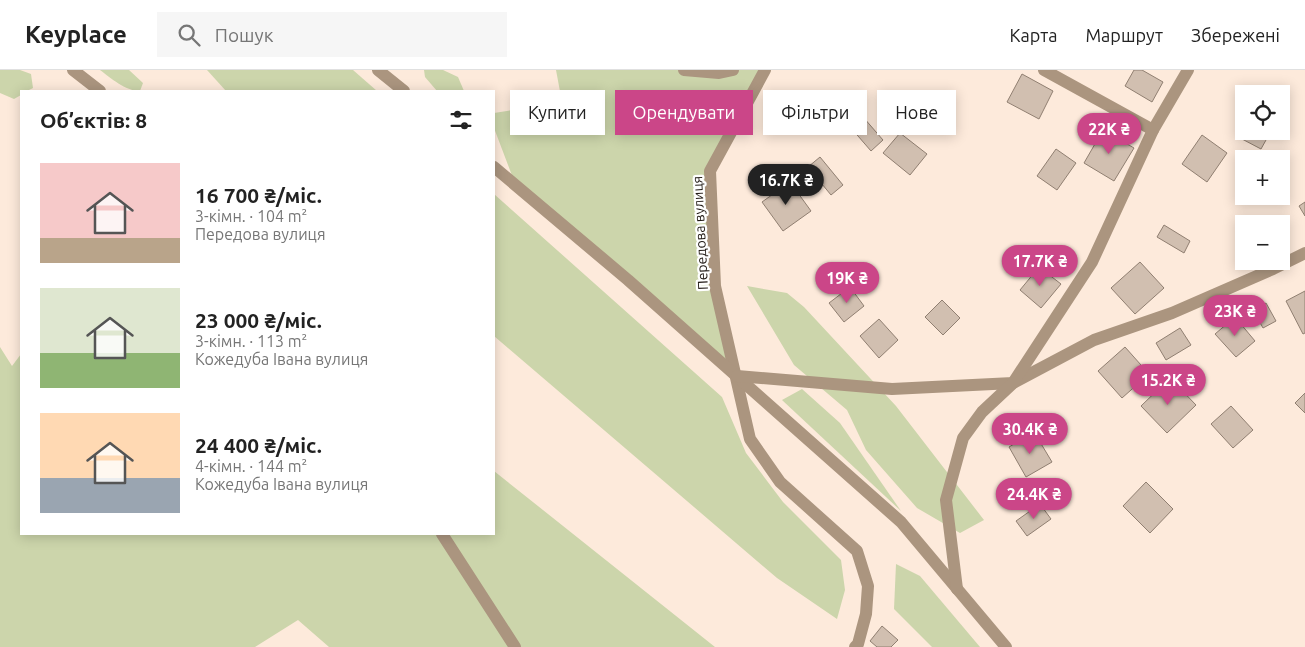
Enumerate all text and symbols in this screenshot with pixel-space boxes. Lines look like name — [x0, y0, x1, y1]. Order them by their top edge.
search box — [157, 12, 507, 57]
text: Keyplace — [25, 21, 127, 48]
icon: search — [175, 21, 203, 49]
text: Пошук — [215, 24, 273, 46]
text: Карта — [1009, 25, 1057, 45]
text: Маршрут — [1085, 25, 1163, 45]
text: Збережені — [1191, 25, 1280, 45]
map controls — [1235, 85, 1290, 270]
button: locate — [1235, 85, 1290, 140]
chip: Купити — [510, 90, 605, 135]
chip: Орендувати — [615, 90, 753, 135]
chip: Фільтри — [763, 90, 867, 135]
chip: Нове — [877, 90, 956, 135]
icon: filters — [447, 106, 475, 134]
text: Об’єктів: 8 — [40, 108, 147, 132]
pin: 22K ₴ — [1074, 112, 1144, 155]
text: 22K ₴ — [1088, 120, 1130, 138]
button: + — [1235, 150, 1290, 205]
pin: 16.7K ₴ — [740, 164, 832, 206]
text: 16.7K ₴ — [759, 171, 813, 189]
street label: Передова вулиця — [689, 176, 711, 290]
icon: home — [80, 183, 140, 243]
text: 16 700 ₴/міс. — [195, 183, 322, 207]
text: 3-кімн. · 104 m² — [195, 207, 307, 225]
button: − — [1235, 215, 1290, 270]
text: Передова вулиця — [195, 225, 326, 243]
pin: 17.7K ₴ — [994, 244, 1086, 287]
text: 17.7K ₴ — [1013, 252, 1067, 270]
pin: 19K ₴ — [812, 262, 882, 304]
text: 19K ₴ — [826, 269, 868, 287]
pin: 23K ₴ — [1200, 294, 1270, 337]
text: 23K ₴ — [1214, 302, 1256, 320]
icon: home — [80, 308, 140, 368]
text: 23 000 ₴/міс. — [195, 308, 322, 332]
text: 3-кімн. · 113 m² — [195, 332, 307, 350]
text: Кожедуба Івана вулиця — [195, 350, 368, 368]
pin: 15.2K ₴ — [1122, 364, 1214, 406]
text: 15.2K ₴ — [1141, 371, 1195, 389]
pin: 30.4K ₴ — [984, 412, 1076, 455]
text: 30.4K ₴ — [1003, 420, 1057, 438]
icon: home — [80, 433, 140, 493]
text: 24 400 ₴/міс. — [195, 433, 322, 457]
text: 4-кімн. · 144 m² — [195, 457, 307, 475]
text: Кожедуба Івана вулиця — [195, 475, 368, 493]
pin: 24.4K ₴ — [988, 478, 1080, 520]
text: 24.4K ₴ — [1007, 485, 1061, 503]

